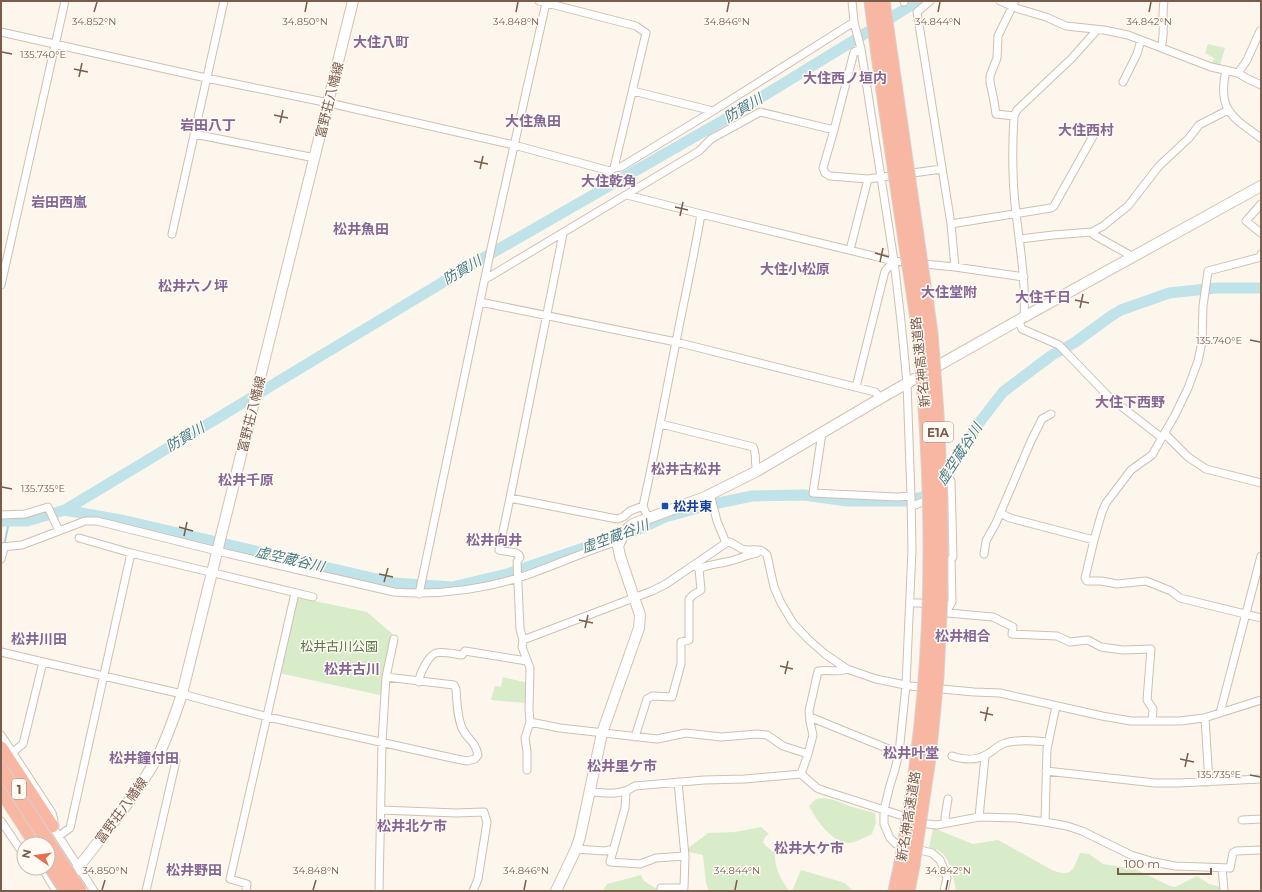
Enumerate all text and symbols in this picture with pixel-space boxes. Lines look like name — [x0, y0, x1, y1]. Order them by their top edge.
text: 34.852°N — [72, 15, 116, 28]
text: 34.850°N — [282, 15, 328, 28]
text: 34.848°N — [493, 15, 539, 28]
text: 34.846°N — [704, 15, 750, 28]
text: 34.844°N — [915, 15, 961, 28]
text: 34.842°N — [1126, 15, 1172, 28]
district label: 大住八町 — [353, 33, 409, 51]
text: 135.740°E — [20, 48, 66, 61]
street label: 富野荘八幡線 — [312, 60, 346, 140]
district label: 大住西ノ垣内 — [803, 69, 887, 87]
water label: 防賀川 — [720, 88, 767, 127]
district label: 大住魚田 — [505, 112, 561, 130]
district label: 岩田八丁 — [180, 116, 236, 134]
district label: 大住西村 — [1058, 121, 1114, 139]
district label: 大住乾角 — [581, 172, 637, 190]
district label: 岩田西嵐 — [31, 193, 87, 211]
district label: 松井魚田 — [333, 220, 389, 238]
water label: 防賀川 — [439, 250, 486, 289]
district label: 大住小松原 — [760, 260, 830, 278]
district label: 松井六ノ坪 — [158, 277, 228, 295]
district label: 大住堂附 — [921, 283, 977, 301]
district label: 大住千日 — [1015, 288, 1071, 306]
street label: 新名神高速道路 — [907, 316, 933, 408]
text: 135.740°E — [1196, 334, 1242, 347]
street label: 富野荘八幡線 — [234, 374, 268, 454]
district label: 大住下西野 — [1095, 393, 1165, 411]
water label: 防賀川 — [162, 417, 209, 456]
water label: 虚空蔵谷川 — [932, 418, 987, 488]
road number: E1A — [923, 422, 953, 442]
district label: 松井古松井 — [651, 460, 721, 478]
district label: 松井千原 — [218, 471, 274, 489]
text: 135.735°E — [21, 482, 66, 495]
place label: 松井東 — [673, 498, 712, 514]
marker: 松井東 — [660, 501, 670, 511]
water label: 虚空蔵谷川 — [579, 515, 653, 556]
district label: 松井向井 — [466, 531, 522, 549]
water label: 虚空蔵谷川 — [254, 542, 328, 576]
district label: 松井相合 — [935, 627, 991, 645]
district label: 松井川田 — [11, 630, 67, 648]
park label: 松井古川公園 — [300, 638, 378, 654]
district label: 松井古川 — [324, 660, 380, 678]
district label: 松井叶堂 — [883, 744, 939, 762]
district label: 松井鐘付田 — [109, 749, 179, 767]
district label: 松井里ケ市 — [587, 757, 657, 775]
text: 135.735°E — [1197, 768, 1242, 781]
street label: 新名神高速道路 — [893, 770, 923, 862]
street label: 富野荘八幡線 — [92, 774, 150, 846]
road number: 1 — [12, 779, 26, 799]
district label: 松井北ケ市 — [377, 817, 447, 835]
north arrow — [16, 836, 56, 876]
district label: 松井大ケ市 — [774, 839, 844, 857]
text: N — [18, 848, 34, 860]
scale bar — [1118, 850, 1211, 876]
text: 100 m — [1124, 856, 1160, 871]
district label: 松井野田 — [166, 861, 222, 879]
text: 34.850°N — [82, 864, 128, 877]
text: 34.848°N — [293, 864, 339, 877]
text: 34.846°N — [503, 864, 549, 877]
text: 34.844°N — [714, 864, 760, 877]
text: 34.842°N — [925, 864, 971, 877]

